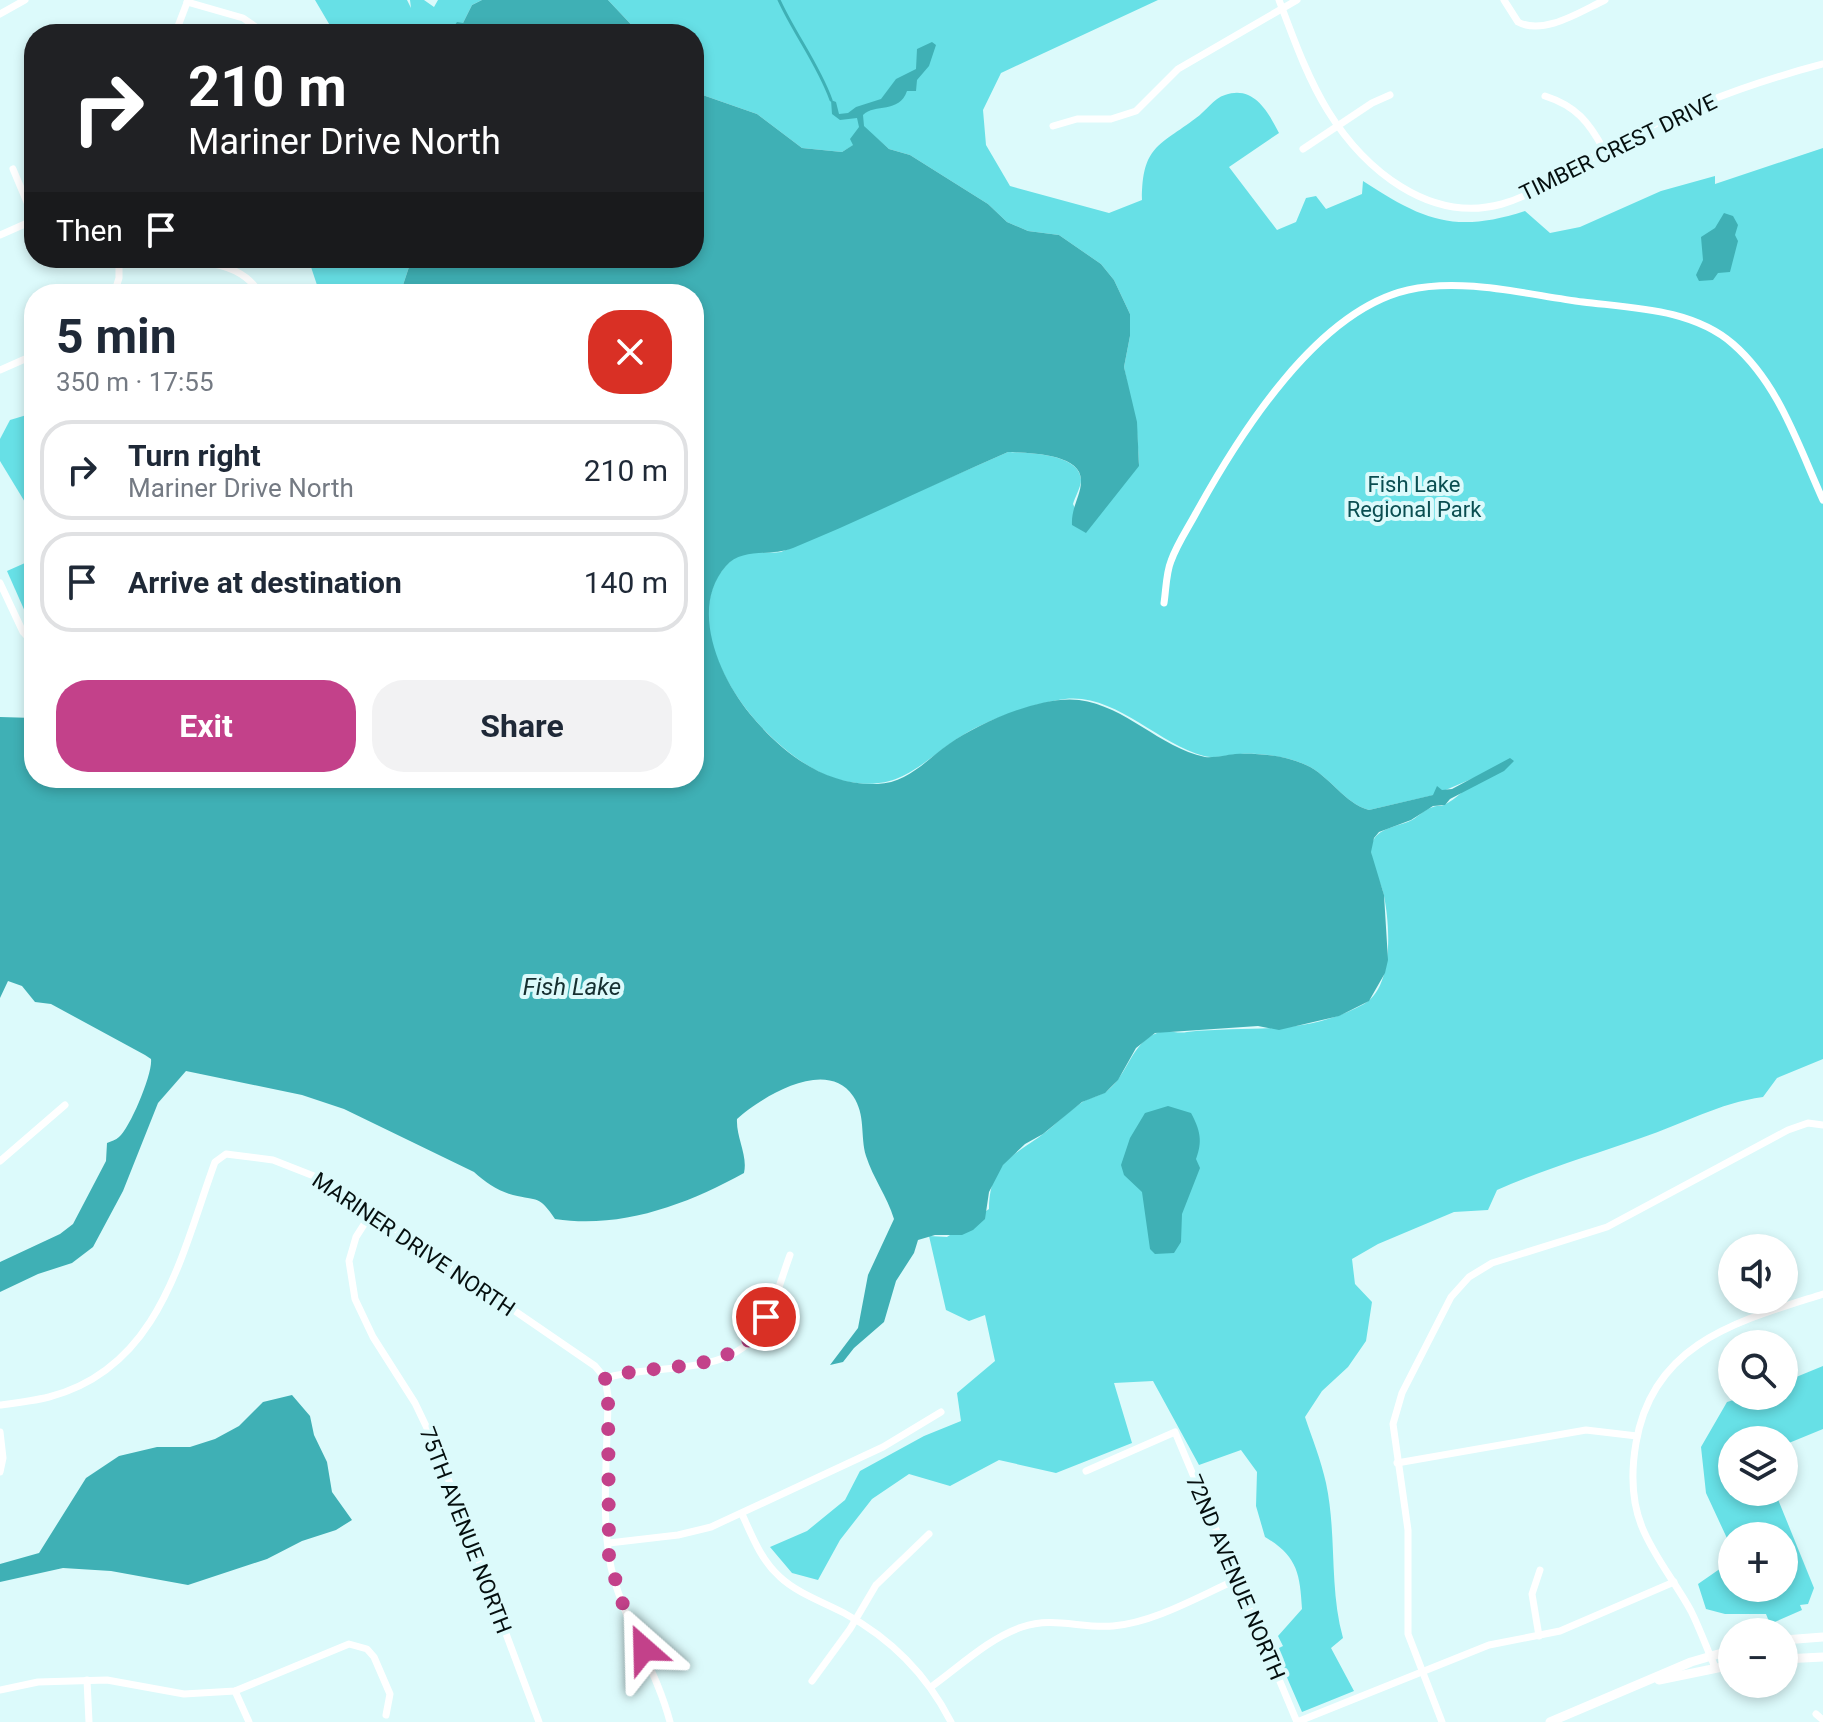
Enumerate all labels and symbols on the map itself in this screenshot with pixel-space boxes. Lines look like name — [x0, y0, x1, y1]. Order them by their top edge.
street label: TIMBER CREST DRIVE — [1516, 89, 1721, 206]
park label: Fish Lake Regional Park — [1347, 472, 1482, 522]
water label: Fish Lake — [523, 973, 621, 1001]
street label: MARINER DRIVE NORTH — [308, 1167, 520, 1322]
pin — [732, 1283, 800, 1351]
street label: 75TH AVENUE NORTH — [415, 1423, 516, 1637]
street label: 72ND AVENUE NORTH — [1181, 1471, 1290, 1684]
position arrow — [602, 1607, 686, 1691]

